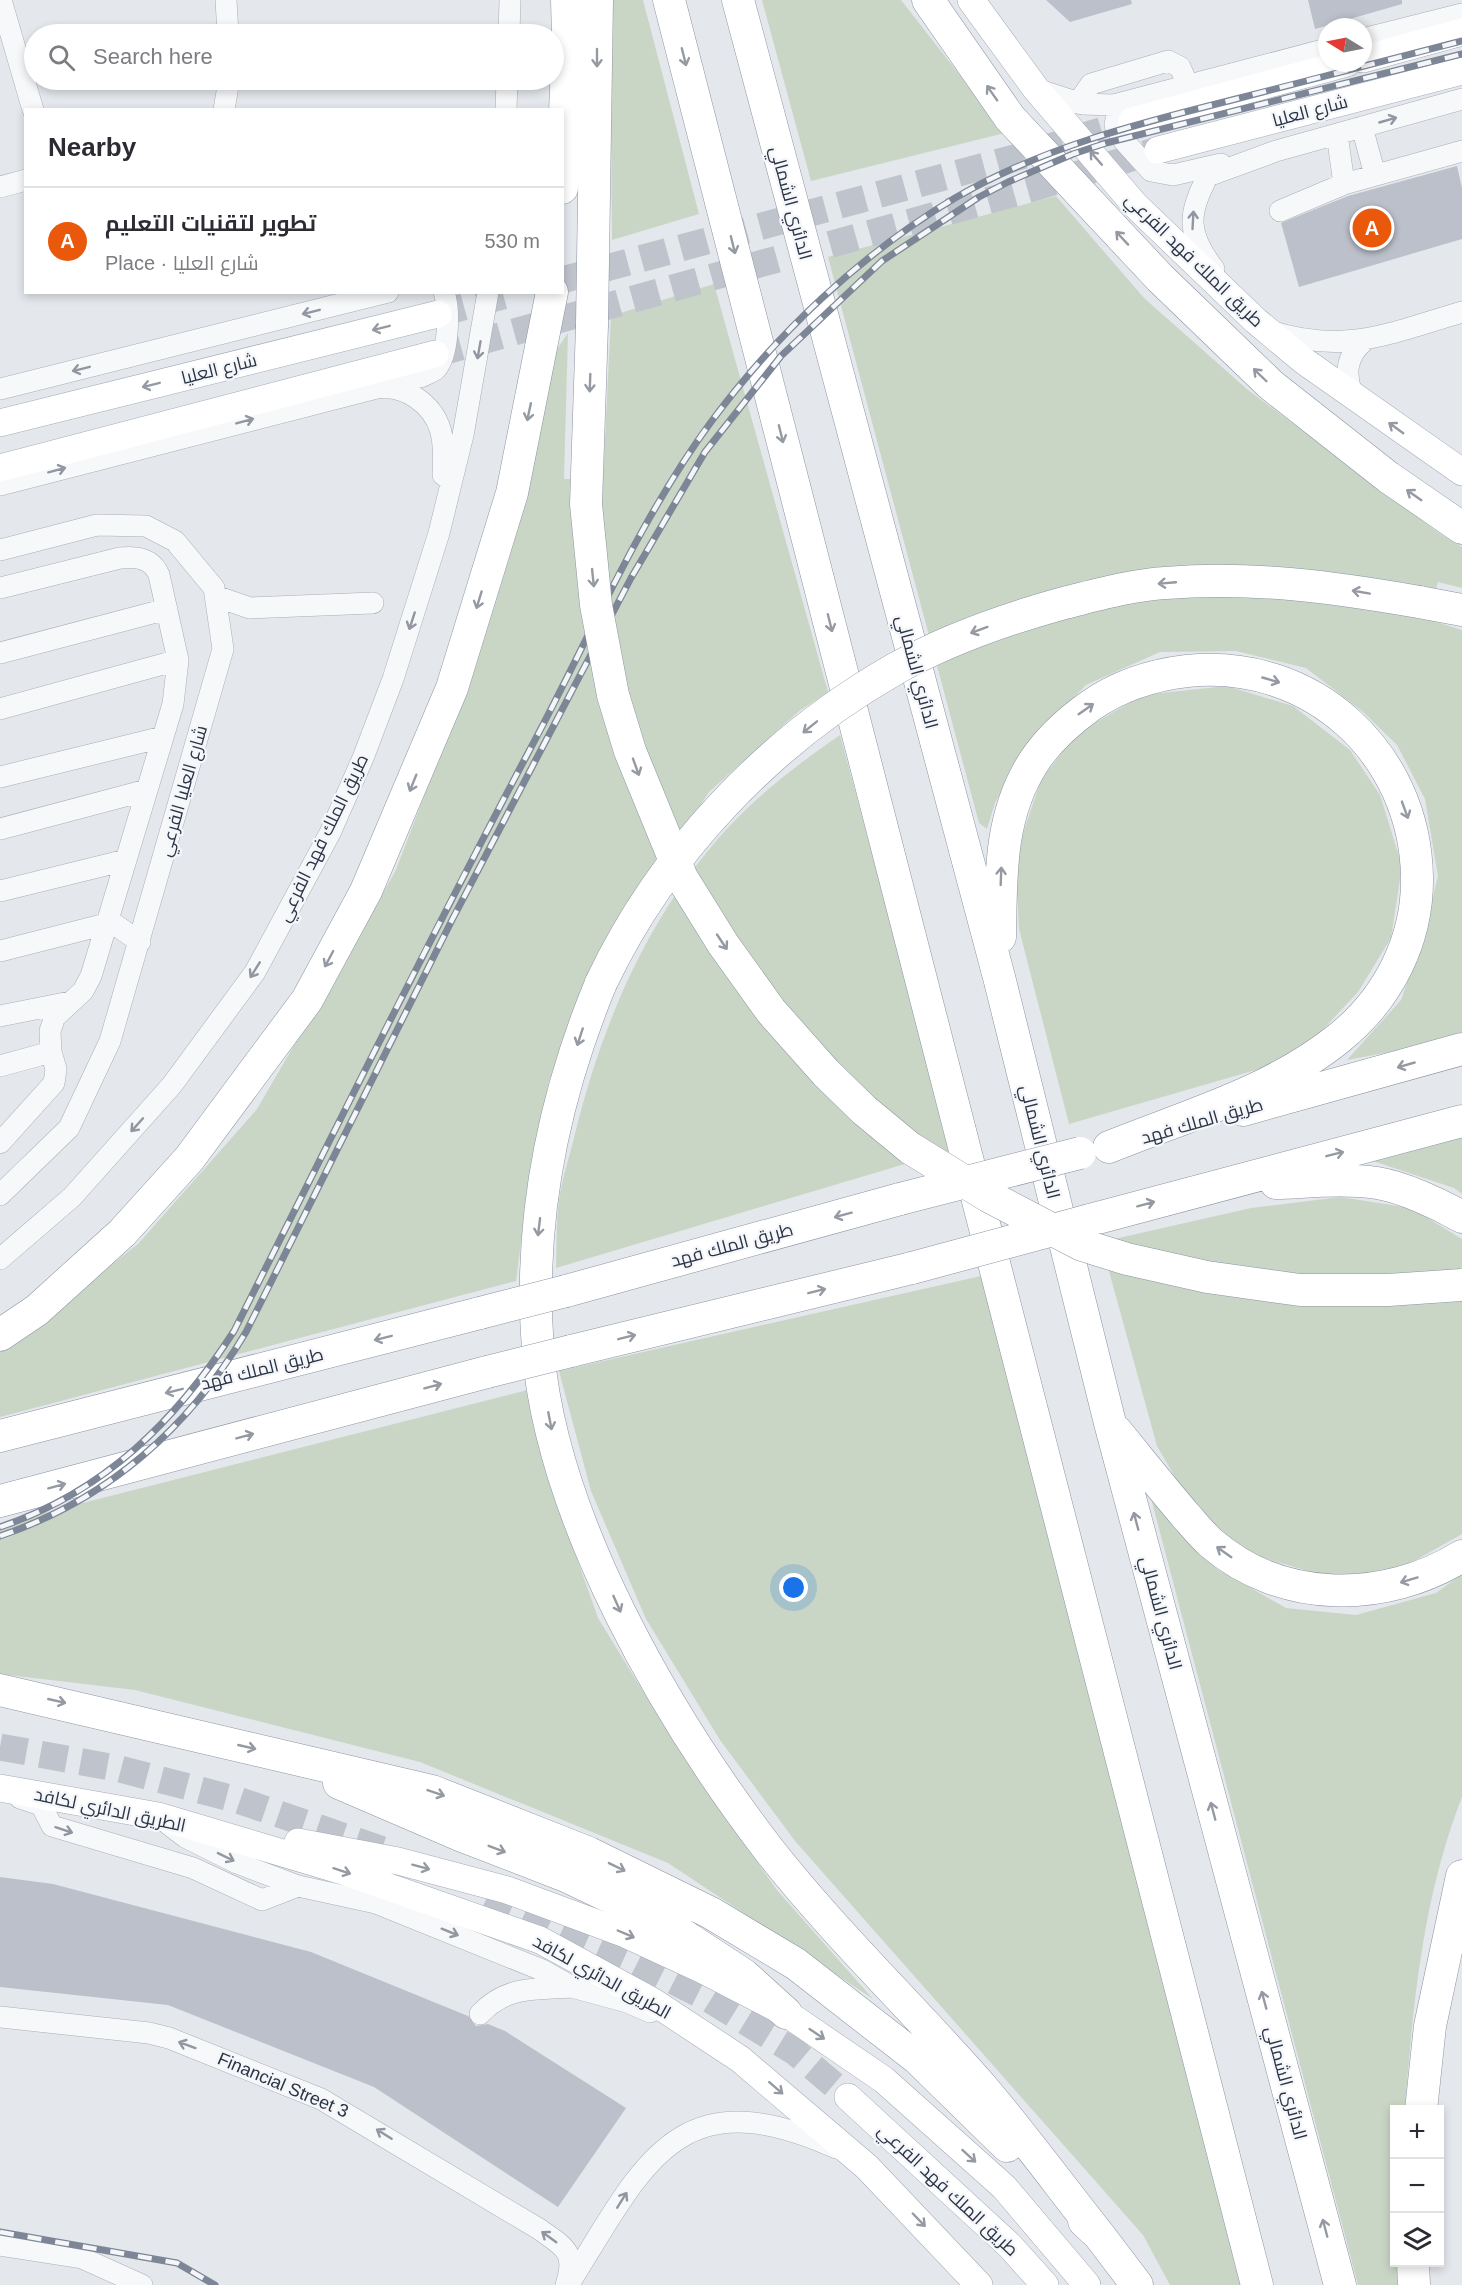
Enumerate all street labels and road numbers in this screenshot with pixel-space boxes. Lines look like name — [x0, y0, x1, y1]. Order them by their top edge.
street label: شارع العليا — [1270, 91, 1350, 133]
street label: الدائري الشمالي — [762, 144, 816, 263]
street label: طريق الملك فهد الفرعي — [1118, 189, 1267, 334]
street label: شارع العليا — [179, 350, 259, 390]
street label: الدائري الشمالي — [888, 613, 942, 732]
street label: شارع العليا الفرعي — [155, 723, 215, 860]
street label: طريق الملك فهد الفرعي — [274, 751, 376, 927]
street label: الدائري الشمالي — [1012, 1083, 1064, 1202]
street label: طريق الملك فهد — [1139, 1094, 1266, 1150]
street label: طريق الملك فهد — [669, 1219, 796, 1273]
street label: طريق الملك فهد — [199, 1344, 326, 1396]
street label: الدائري الشمالي — [1132, 1554, 1186, 1673]
street label: الطريق الدائري لكافد — [32, 1784, 188, 1840]
street label: الطريق الدائري لكافد — [528, 1931, 674, 2027]
street label: الدائري الشمالي — [1257, 2024, 1311, 2143]
street label: Financial Street 3 — [215, 2048, 351, 2122]
street label: طريق الملك فهد الفرعي — [871, 2120, 1022, 2263]

